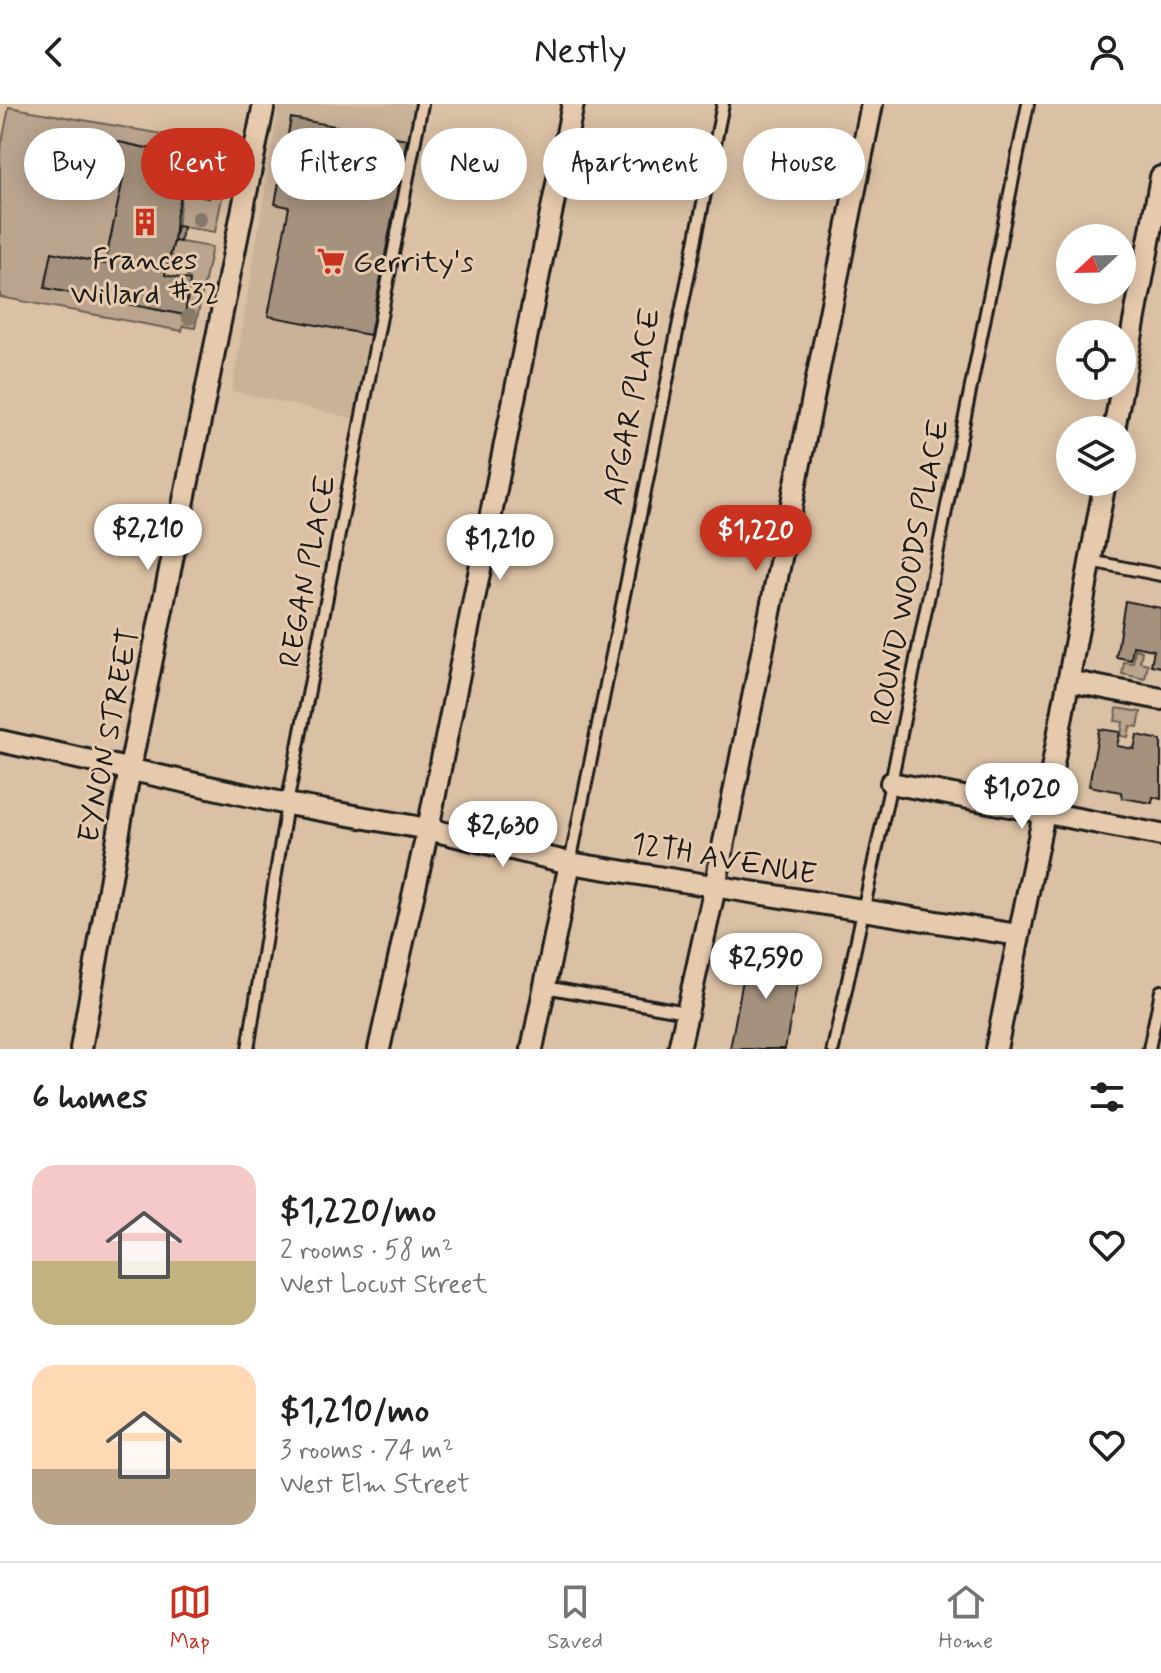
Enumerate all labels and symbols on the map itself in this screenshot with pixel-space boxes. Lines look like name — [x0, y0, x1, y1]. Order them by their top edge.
building icon: Frances Willard #32 — [130, 207, 160, 237]
north arrow — [1056, 224, 1136, 304]
place label: Frances Willard #32 — [71, 241, 219, 314]
place label: Gerrity's — [353, 243, 474, 282]
supermarket icon: Gerrity's — [316, 246, 346, 276]
street label: APGAR PLACE — [594, 304, 671, 508]
street label: ROUND WOODS PLACE — [862, 416, 959, 729]
street label: REGAN PLACE — [271, 472, 346, 671]
pin: $2,210 — [83, 504, 213, 572]
pin: $1,220 — [691, 505, 821, 573]
pin: $1,210 — [435, 514, 565, 582]
street label: EYNON STREET — [70, 625, 149, 846]
pin: $1,020 — [957, 763, 1087, 831]
pin: $2,630 — [438, 801, 568, 869]
street label: 12TH AVENUE — [628, 824, 819, 895]
pin: $2,590 — [701, 933, 831, 1001]

